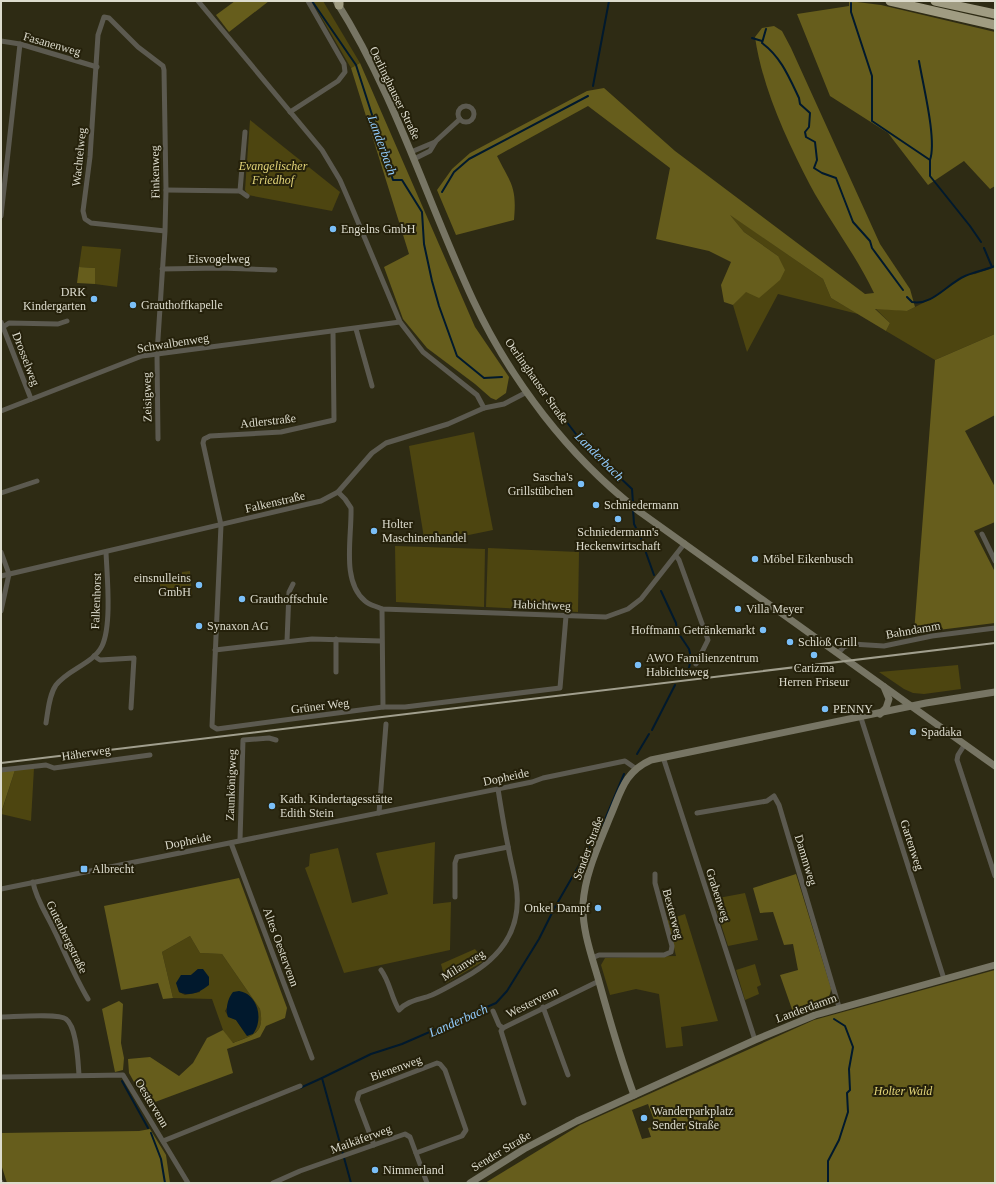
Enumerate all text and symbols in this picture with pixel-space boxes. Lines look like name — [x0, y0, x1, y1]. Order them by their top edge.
street label: Fasanenweg — [22, 29, 82, 59]
street label: Oerlinghauser Straße — [366, 44, 424, 142]
water label: Landerbach — [364, 112, 400, 177]
street label: Wachtelweg — [69, 127, 89, 187]
street label: Finkenweg — [148, 145, 162, 199]
park label: Evangelischer Friedhof — [238, 159, 308, 187]
place label: Engelns GmbH — [341, 222, 416, 236]
marker: Engelns GmbH — [328, 224, 338, 234]
street label: Eisvogelweg — [188, 252, 250, 266]
place label: DRK Kindergarten — [23, 285, 86, 313]
marker: DRK Kindergarten — [89, 294, 99, 304]
place label: Grauthoffkapelle — [141, 298, 223, 312]
marker: Grauthoffkapelle — [128, 300, 138, 310]
street label: Drosselweg — [9, 330, 43, 388]
street label: Schwalbenweg — [136, 330, 210, 356]
street label: Oerlinghauser Straße — [502, 335, 572, 427]
street label: Zeisigweg — [140, 372, 154, 422]
street label: Adlerstraße — [239, 411, 297, 431]
water label: Landerbach — [571, 428, 627, 484]
place label: Sascha's Grillstübchen — [508, 470, 573, 498]
marker: Sascha's Grillstübchen — [576, 479, 586, 489]
street label: Falkenstraße — [244, 488, 306, 516]
place label: Schniedermann — [604, 498, 679, 512]
marker: Schniedermann — [591, 500, 601, 510]
marker: Schniedermann's Heckenwirtschaft — [613, 514, 623, 524]
place label: Holter Maschinenhandel — [382, 517, 467, 545]
place label: Schniedermann's Heckenwirtschaft — [576, 525, 661, 553]
marker: Holter Maschinenhandel — [369, 526, 379, 536]
place label: Möbel Eikenbusch — [763, 552, 853, 566]
marker: Möbel Eikenbusch — [750, 554, 760, 564]
place label: einsnulleins GmbH — [134, 571, 191, 599]
street label: Falkenhorst — [88, 572, 104, 630]
marker: einsnulleins GmbH — [194, 580, 204, 590]
place label: Grauthoffschule — [250, 592, 328, 606]
marker: Grauthoffschule — [237, 594, 247, 604]
street label: Habichtweg — [513, 597, 571, 613]
place label: Villa Meyer — [746, 602, 804, 616]
marker: Villa Meyer — [733, 604, 743, 614]
street label: Bahndamm — [885, 618, 942, 642]
place label: Synaxon AG — [207, 619, 269, 633]
marker: Synaxon AG — [194, 621, 204, 631]
place label: Hoffmann Getränkemarkt — [631, 623, 756, 637]
marker: Hoffmann Getränkemarkt — [758, 625, 768, 635]
place label: Schloß Grill — [798, 635, 858, 649]
marker: Schloß Grill — [785, 637, 795, 647]
marker: Carizma Herren Friseur — [809, 650, 819, 660]
place label: AWO Familienzentrum Habichtsweg — [646, 651, 759, 679]
marker: AWO Familienzentrum Habichtsweg — [633, 660, 643, 670]
place label: Carizma Herren Friseur — [779, 661, 849, 689]
street label: Grüner Weg — [290, 695, 350, 717]
place label: PENNY — [833, 702, 873, 716]
marker: PENNY — [820, 704, 830, 714]
place label: Spadaka — [921, 725, 962, 739]
marker: Spadaka — [908, 727, 918, 737]
street label: Häherweg — [61, 743, 111, 763]
street label: Zaunkönigweg — [223, 749, 239, 821]
street label: Dopheide — [482, 765, 530, 789]
place label: Kath. Kindertagesstätte Edith Stein — [280, 792, 393, 820]
marker: Kath. Kindertagesstätte Edith Stein — [267, 801, 277, 811]
street label: Sender Straße — [570, 814, 606, 882]
street label: Gartenweg — [897, 818, 927, 872]
street label: Dopheide — [164, 830, 212, 852]
street label: Dammweg — [792, 833, 820, 887]
place label: Albrecht — [92, 862, 135, 876]
marker: Albrecht — [79, 864, 89, 874]
street label: Grabenweg — [703, 867, 733, 923]
street label: Bexterweg — [660, 887, 686, 941]
street label: Gutenbergstraße — [43, 898, 91, 976]
place label: Onkel Dampf — [524, 901, 590, 915]
marker: Onkel Dampf — [593, 903, 603, 913]
street label: Altes Oestervenn — [260, 906, 302, 988]
street label: Milanweg — [439, 946, 487, 984]
street label: Westervenn — [504, 983, 560, 1021]
street label: Landerdamm — [774, 990, 839, 1026]
water label: Landerbach — [426, 1001, 490, 1040]
street label: Bienenweg — [368, 1052, 424, 1084]
street label: Oestervenn — [132, 1076, 172, 1130]
park label: Holter Wald — [873, 1084, 933, 1098]
place label: Wanderparkplatz Sender Straße — [652, 1104, 734, 1132]
marker: Wanderparkplatz Sender Straße — [639, 1113, 649, 1123]
street label: Maikäferweg — [329, 1121, 393, 1157]
street label: Sender Straße — [469, 1128, 533, 1174]
place label: Nimmerland — [383, 1163, 444, 1177]
marker: Nimmerland — [370, 1165, 380, 1175]

